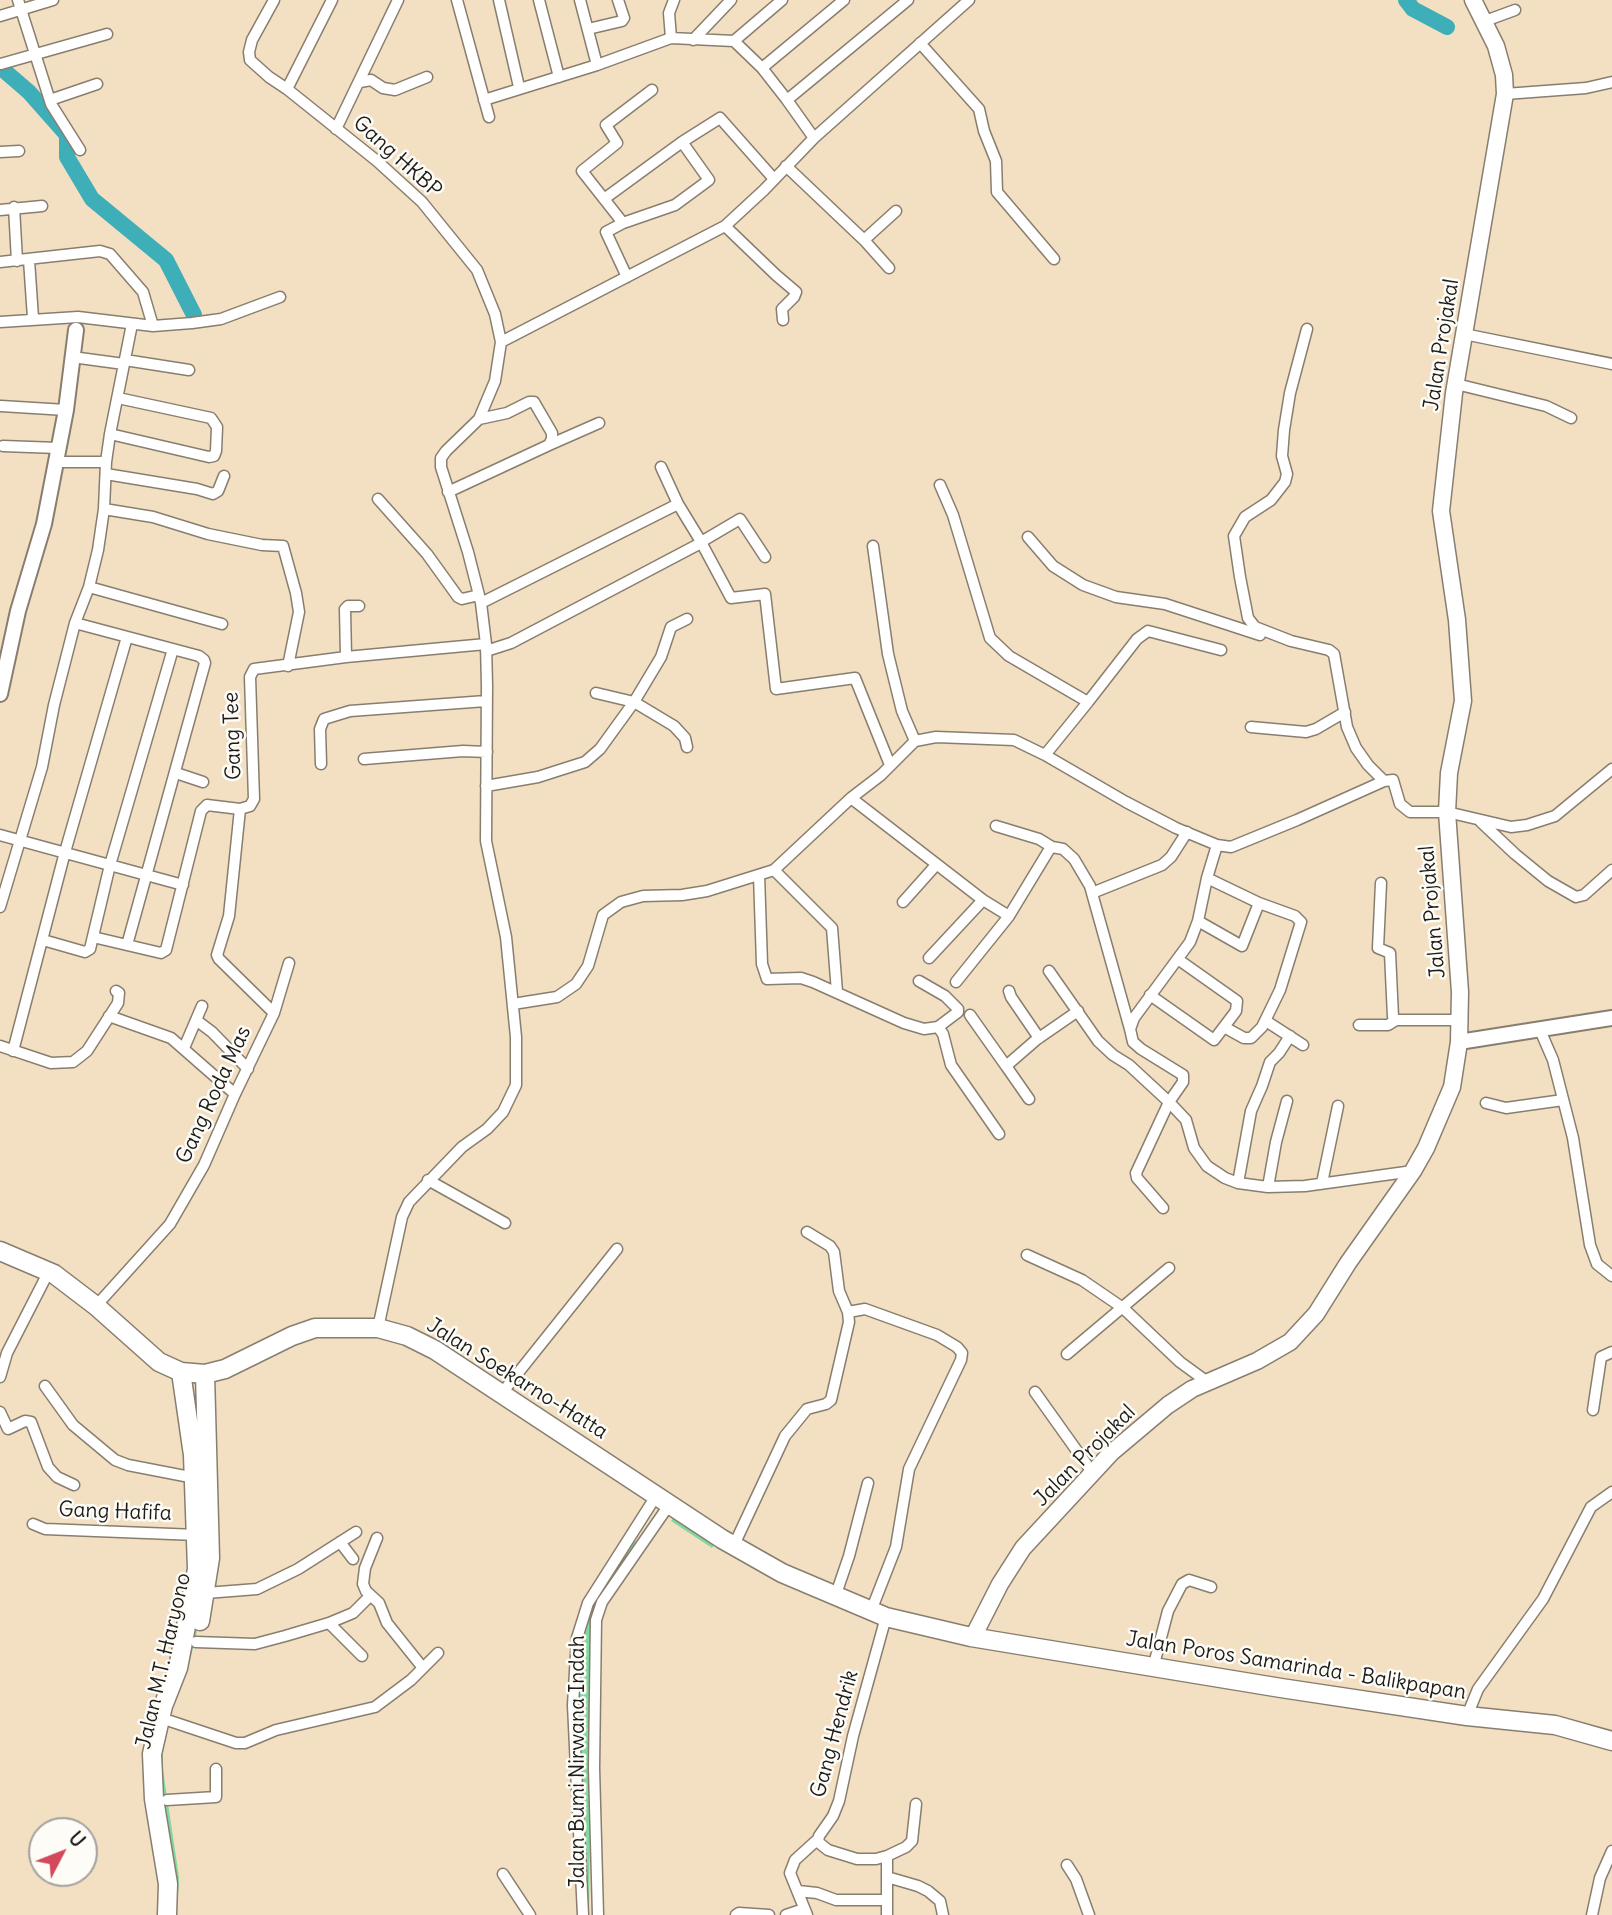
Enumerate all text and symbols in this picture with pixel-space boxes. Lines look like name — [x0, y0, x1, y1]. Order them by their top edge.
street label: Gang HKBP — [348, 111, 446, 203]
street label: Jalan Projakal — [1419, 277, 1465, 413]
street label: Gang Tee — [219, 691, 247, 781]
street label: Jalan Projakal — [1415, 845, 1451, 979]
street label: Gang Roda Mas — [171, 1022, 257, 1168]
street label: Jalan Soekarno-Hatta — [422, 1313, 612, 1445]
street label: Jalan Projakal — [1029, 1400, 1141, 1512]
street label: Gang Hafifa — [58, 1497, 172, 1527]
street label: Jalan M.T. Haryono — [132, 1571, 196, 1751]
street label: Jalan Poros Samarinda - Balikpapan — [1124, 1627, 1468, 1705]
street label: Jalan Bumi Nirwana Indah — [565, 1635, 591, 1889]
street label: Gang Hendrik — [806, 1668, 864, 1800]
north arrow — [28, 1817, 98, 1887]
text: U — [64, 1826, 90, 1852]

